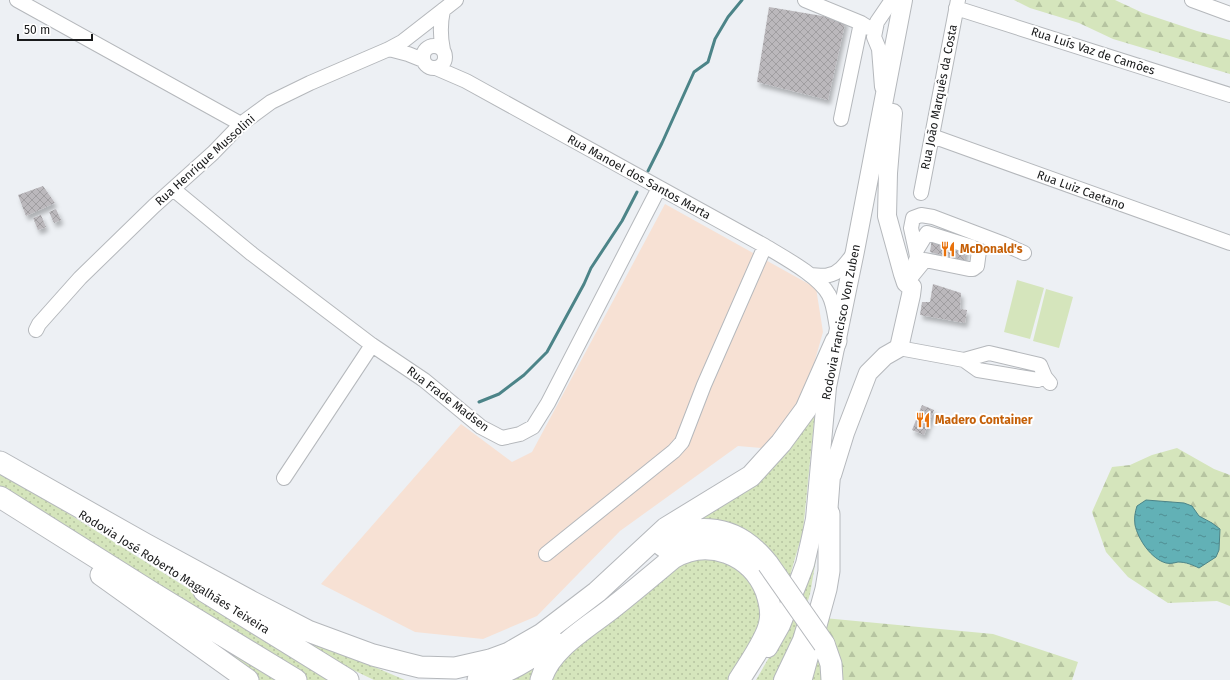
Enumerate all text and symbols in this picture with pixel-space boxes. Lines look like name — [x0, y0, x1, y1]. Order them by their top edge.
scale bar — [18, 16, 92, 42]
text: 50 m — [24, 23, 50, 37]
street label: Rua João Marquês da Costa — [918, 23, 960, 171]
street label: Rua Luís Vaz de Camões — [1029, 24, 1157, 78]
street label: Rua Henrique Mussolini — [152, 112, 258, 208]
street label: Rua Manoel dos Santos Marta — [565, 132, 713, 222]
street label: Rua Luiz Caetano — [1035, 168, 1127, 212]
restaurant icon: McDonald's — [939, 240, 957, 258]
place label: McDonald's — [960, 242, 1023, 256]
street label: Rodovia Francisco Von Zuben — [819, 243, 863, 401]
street label: Rua Frade Madsen — [404, 364, 492, 434]
restaurant icon: Madero Container — [914, 411, 932, 429]
place label: Madero Container — [935, 413, 1033, 427]
street label: Rodovia José Roberto Magalhães Teixeira — [76, 507, 272, 637]

